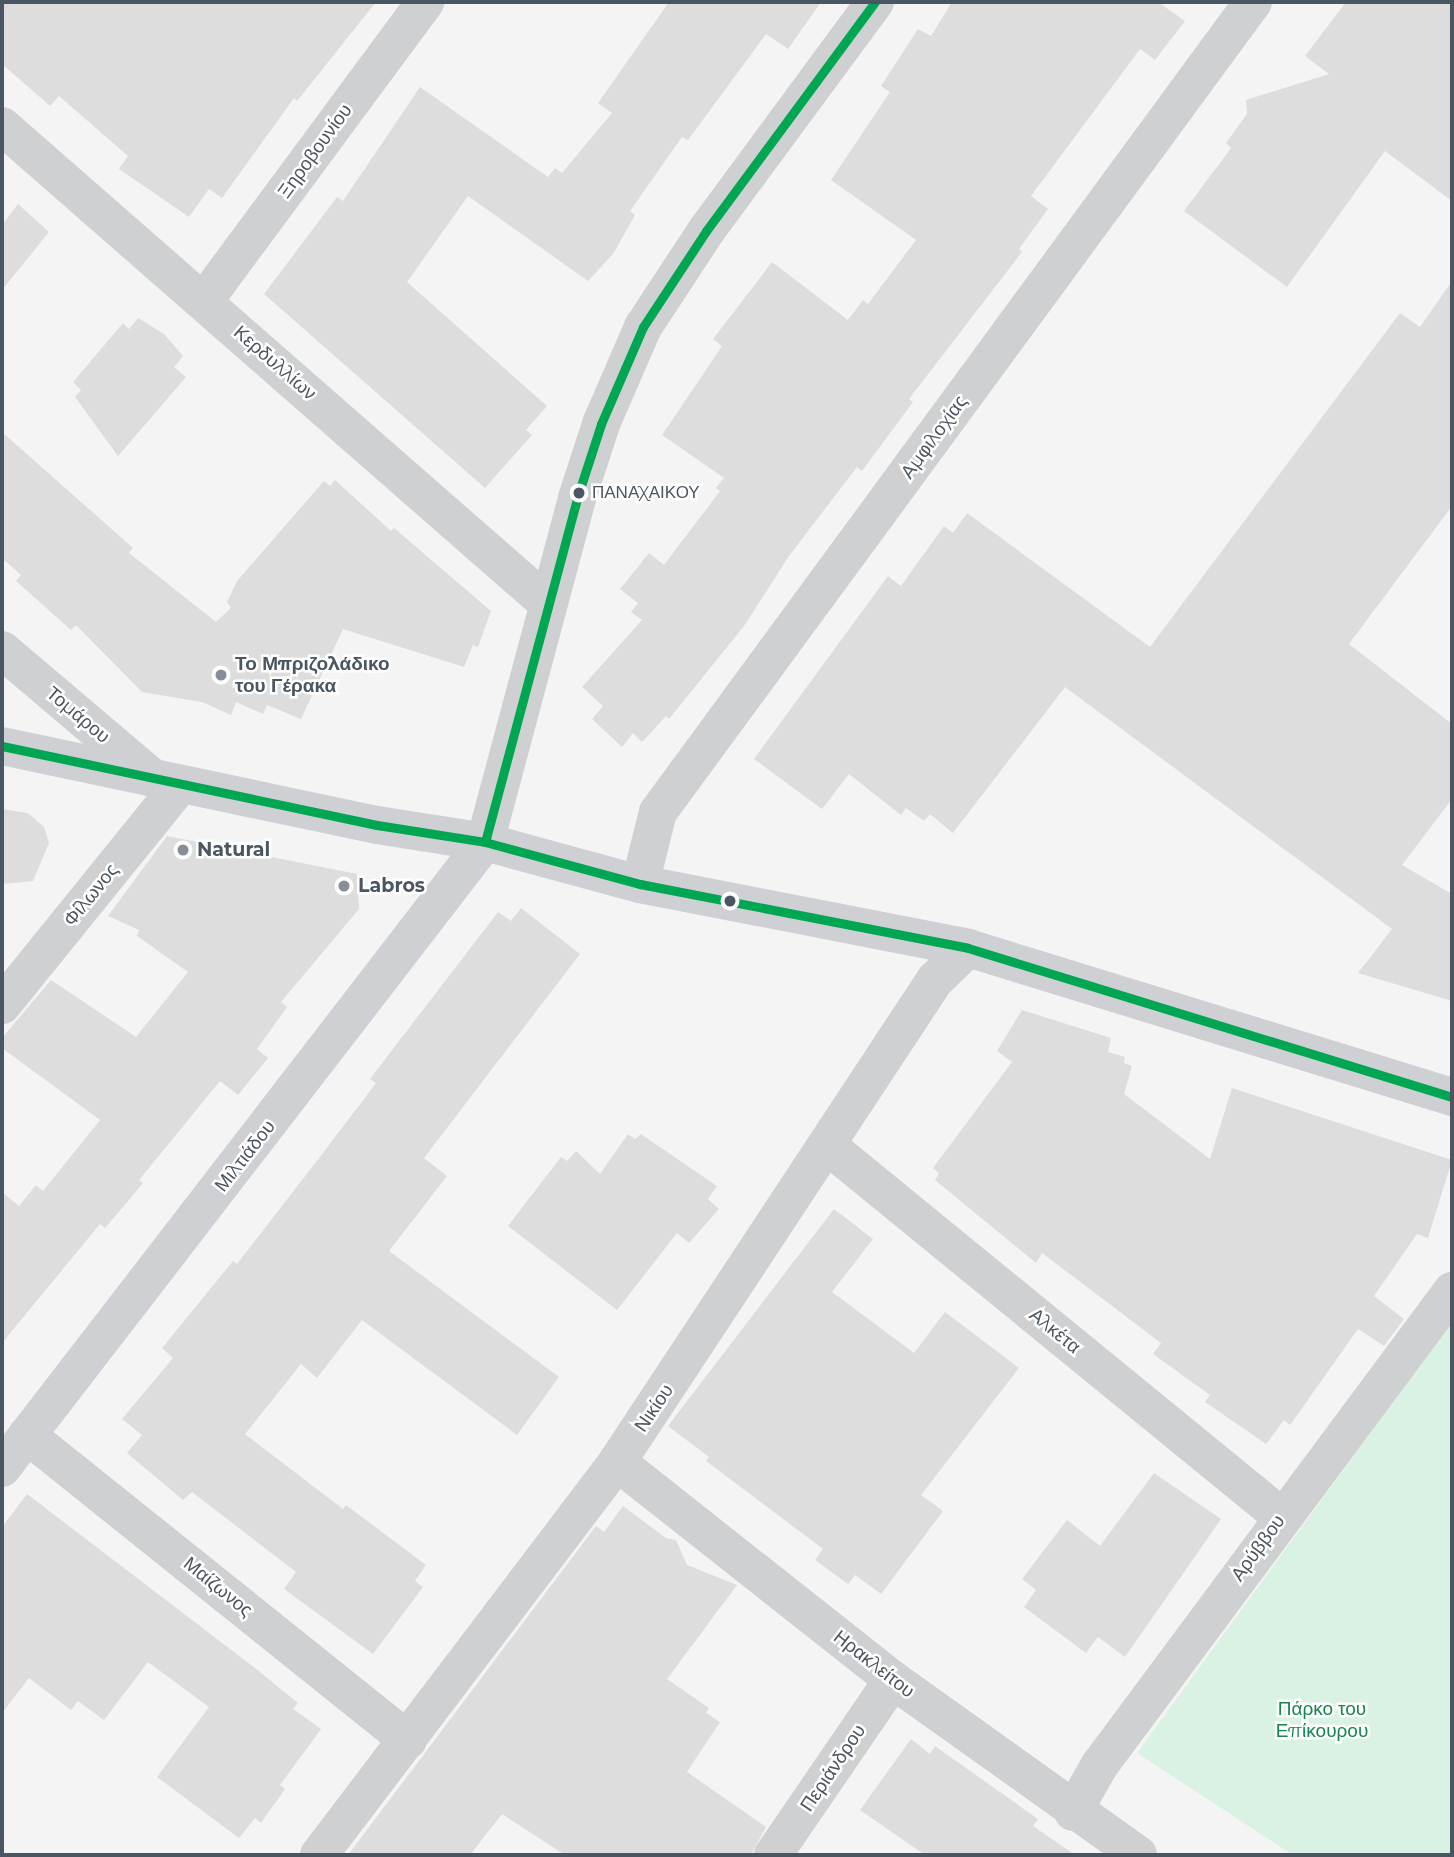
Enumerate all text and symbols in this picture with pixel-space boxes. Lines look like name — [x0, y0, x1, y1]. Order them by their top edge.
street label: Ξηροβουνίου — [273, 99, 357, 203]
street label: Κερδυλλίων — [229, 321, 321, 405]
street label: Αμφιλοχίας — [896, 391, 972, 483]
place label: ΠΑΝΑΧΑΙΚΟΥ — [592, 483, 700, 503]
marker: ΠΑΝΑΧΑΙΚΟΥ — [572, 486, 586, 500]
place label: Το Μπριζολάδικο του Γέρακα — [235, 653, 390, 697]
marker: Το Μπριζολάδικο του Γέρακα — [213, 667, 229, 683]
street label: Τομάρου — [42, 682, 114, 748]
place label: Natural — [197, 839, 270, 861]
marker: Natural — [175, 842, 191, 858]
street label: Φίλωνος — [59, 859, 123, 931]
place label: Labros — [358, 875, 425, 897]
marker: Labros — [336, 878, 352, 894]
unlabelled marker — [723, 894, 737, 908]
street label: Μιλτιάδου — [210, 1116, 280, 1196]
street label: Αλκέτα — [1025, 1304, 1085, 1358]
street label: Νικίου — [630, 1380, 678, 1436]
street label: Αρύββου — [1226, 1510, 1290, 1586]
street label: Μαίζωνος — [179, 1552, 257, 1622]
street label: Ηρακλείτου — [829, 1625, 919, 1703]
park label: Πάρκο του Επίκουρου — [1276, 1698, 1368, 1742]
street label: Περιάνδρου — [796, 1720, 870, 1816]

